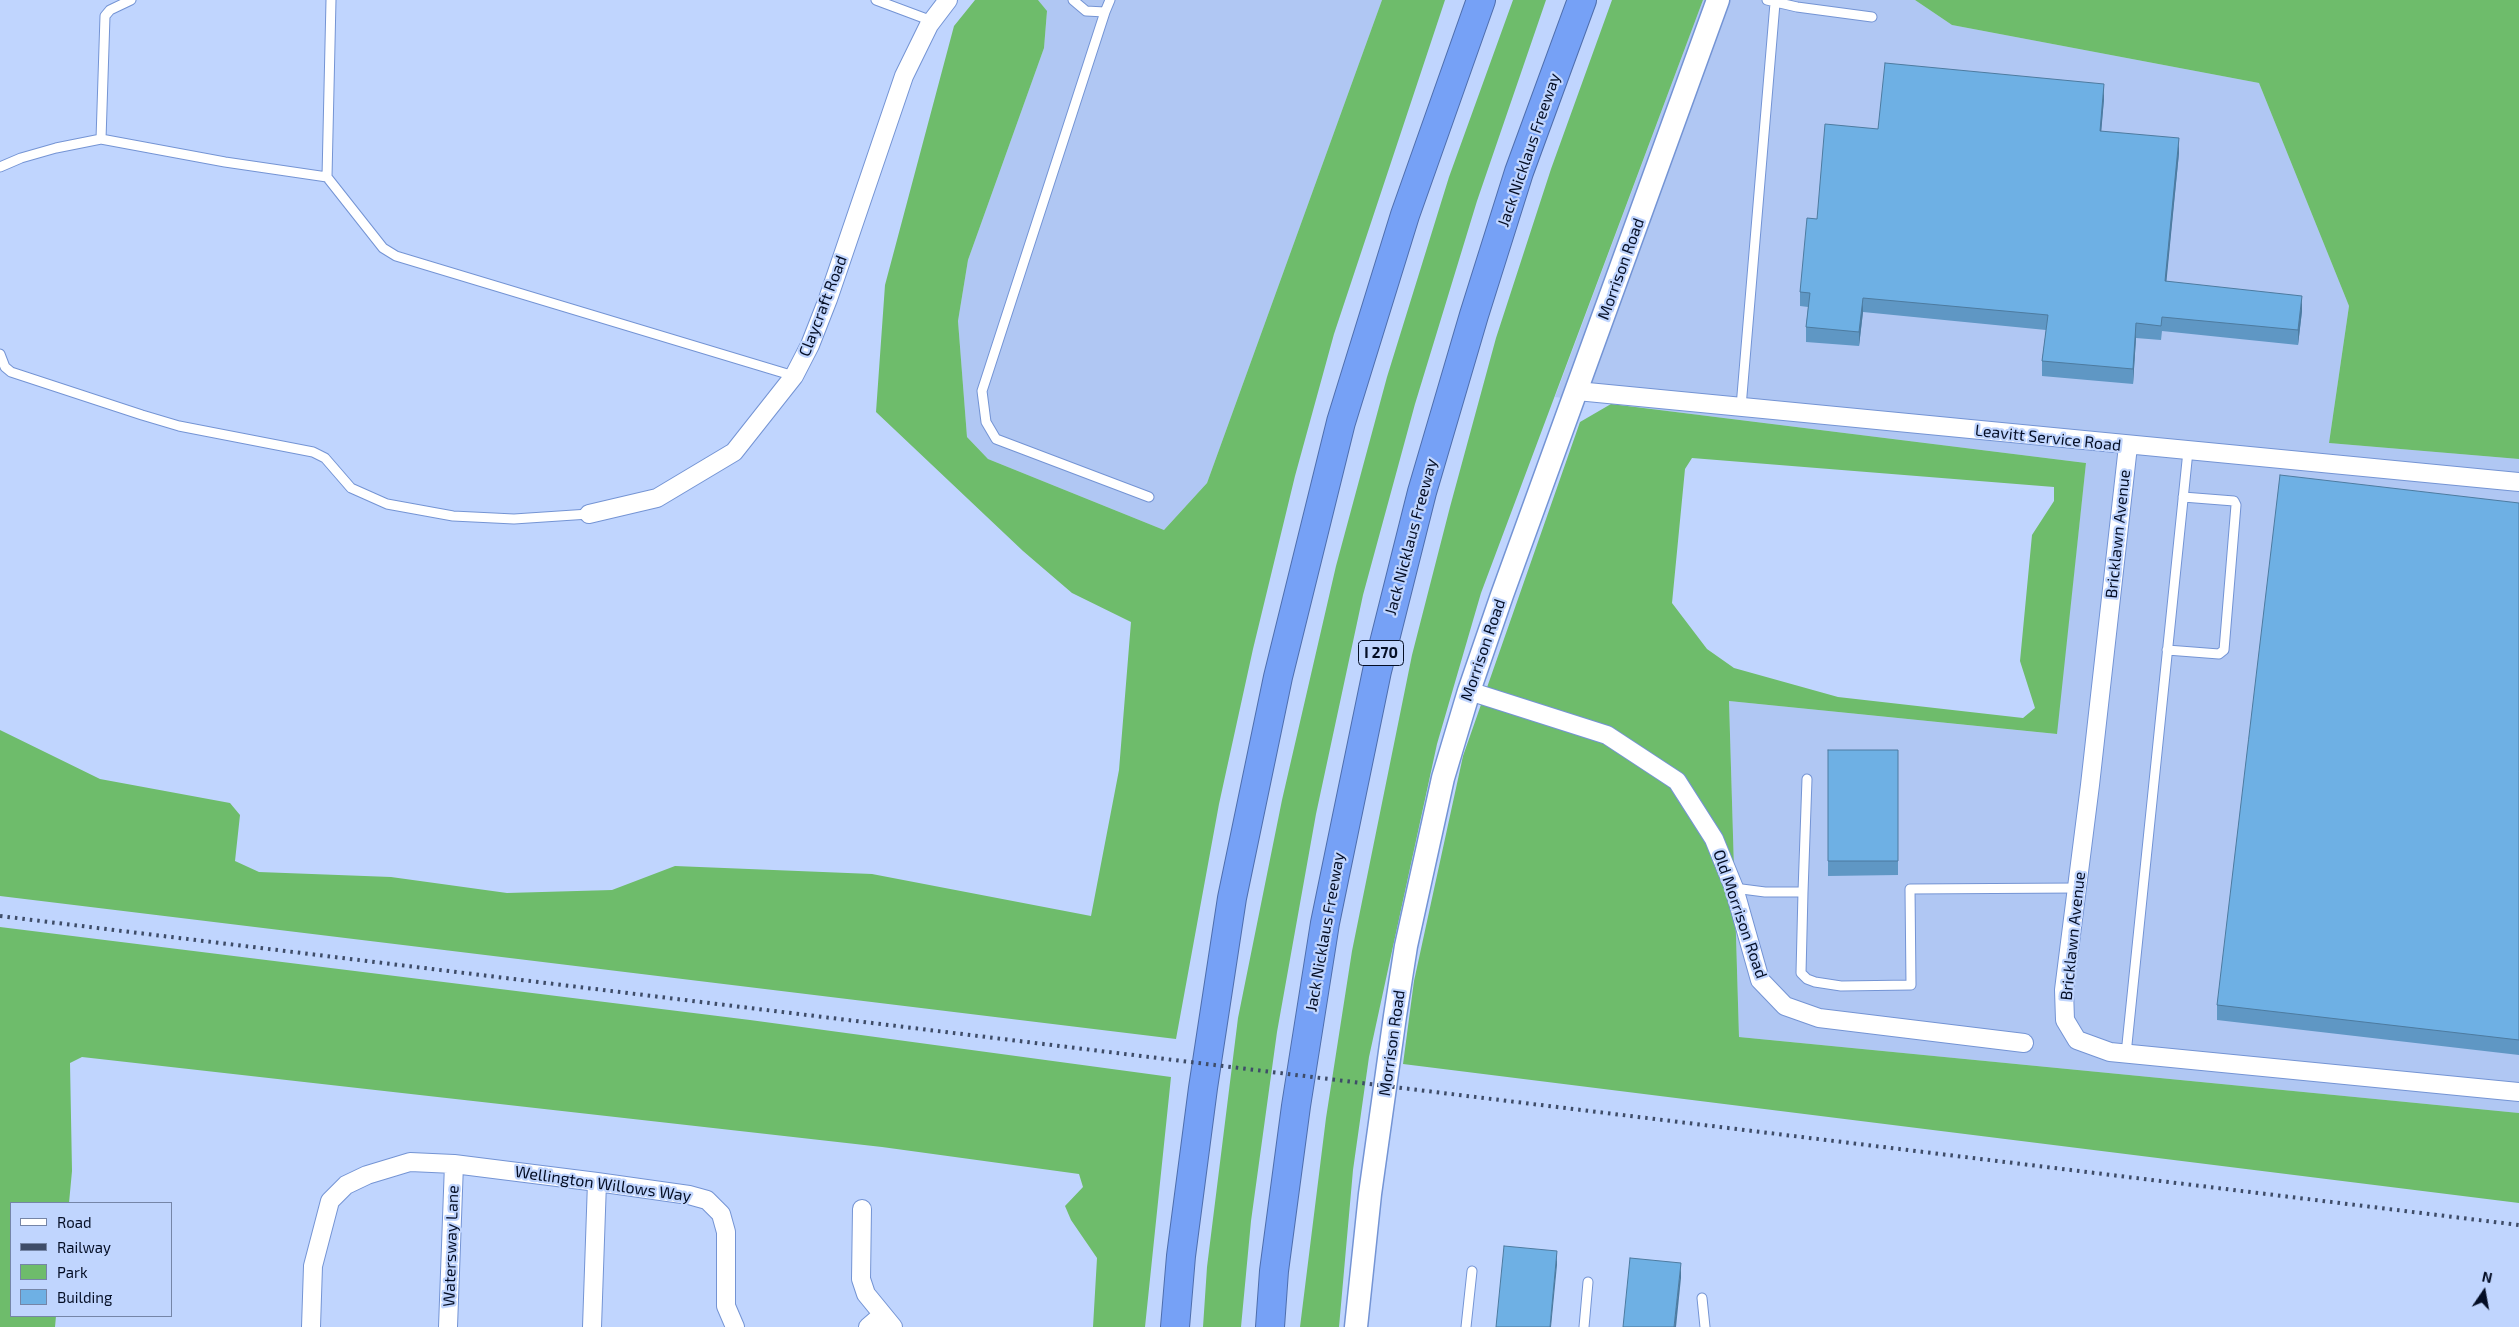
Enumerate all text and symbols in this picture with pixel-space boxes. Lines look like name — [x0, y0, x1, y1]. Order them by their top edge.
street label: Jack Nicklaus Freeway — [1494, 71, 1564, 229]
street label: Morrison Road — [1594, 216, 1648, 322]
street label: Claycraft Road — [795, 253, 851, 359]
street label: Leavitt Service Road — [1974, 421, 2122, 455]
street label: Jack Nicklaus Freeway — [1381, 457, 1441, 617]
street label: Bricklawn Avenue — [2102, 469, 2134, 599]
street label: Morrison Road — [1457, 596, 1509, 704]
road number: I 270 — [1358, 640, 1404, 666]
street label: Old Morrison Road — [1709, 847, 1771, 981]
street label: Jack Nicklaus Freeway — [1302, 851, 1348, 1013]
street label: Bricklawn Avenue — [2057, 871, 2089, 1001]
street label: Morrison Road — [1375, 989, 1409, 1097]
street label: Wellington Willows Way — [514, 1162, 692, 1206]
street label: Watersway Lane — [439, 1185, 463, 1307]
legend — [10, 1202, 172, 1317]
text: Road — [57, 1213, 92, 1231]
text: Railway — [57, 1238, 111, 1256]
text: Park — [57, 1263, 88, 1281]
north arrow — [2459, 1267, 2509, 1317]
text: N — [2481, 1267, 2494, 1286]
text: Building — [57, 1288, 112, 1306]

